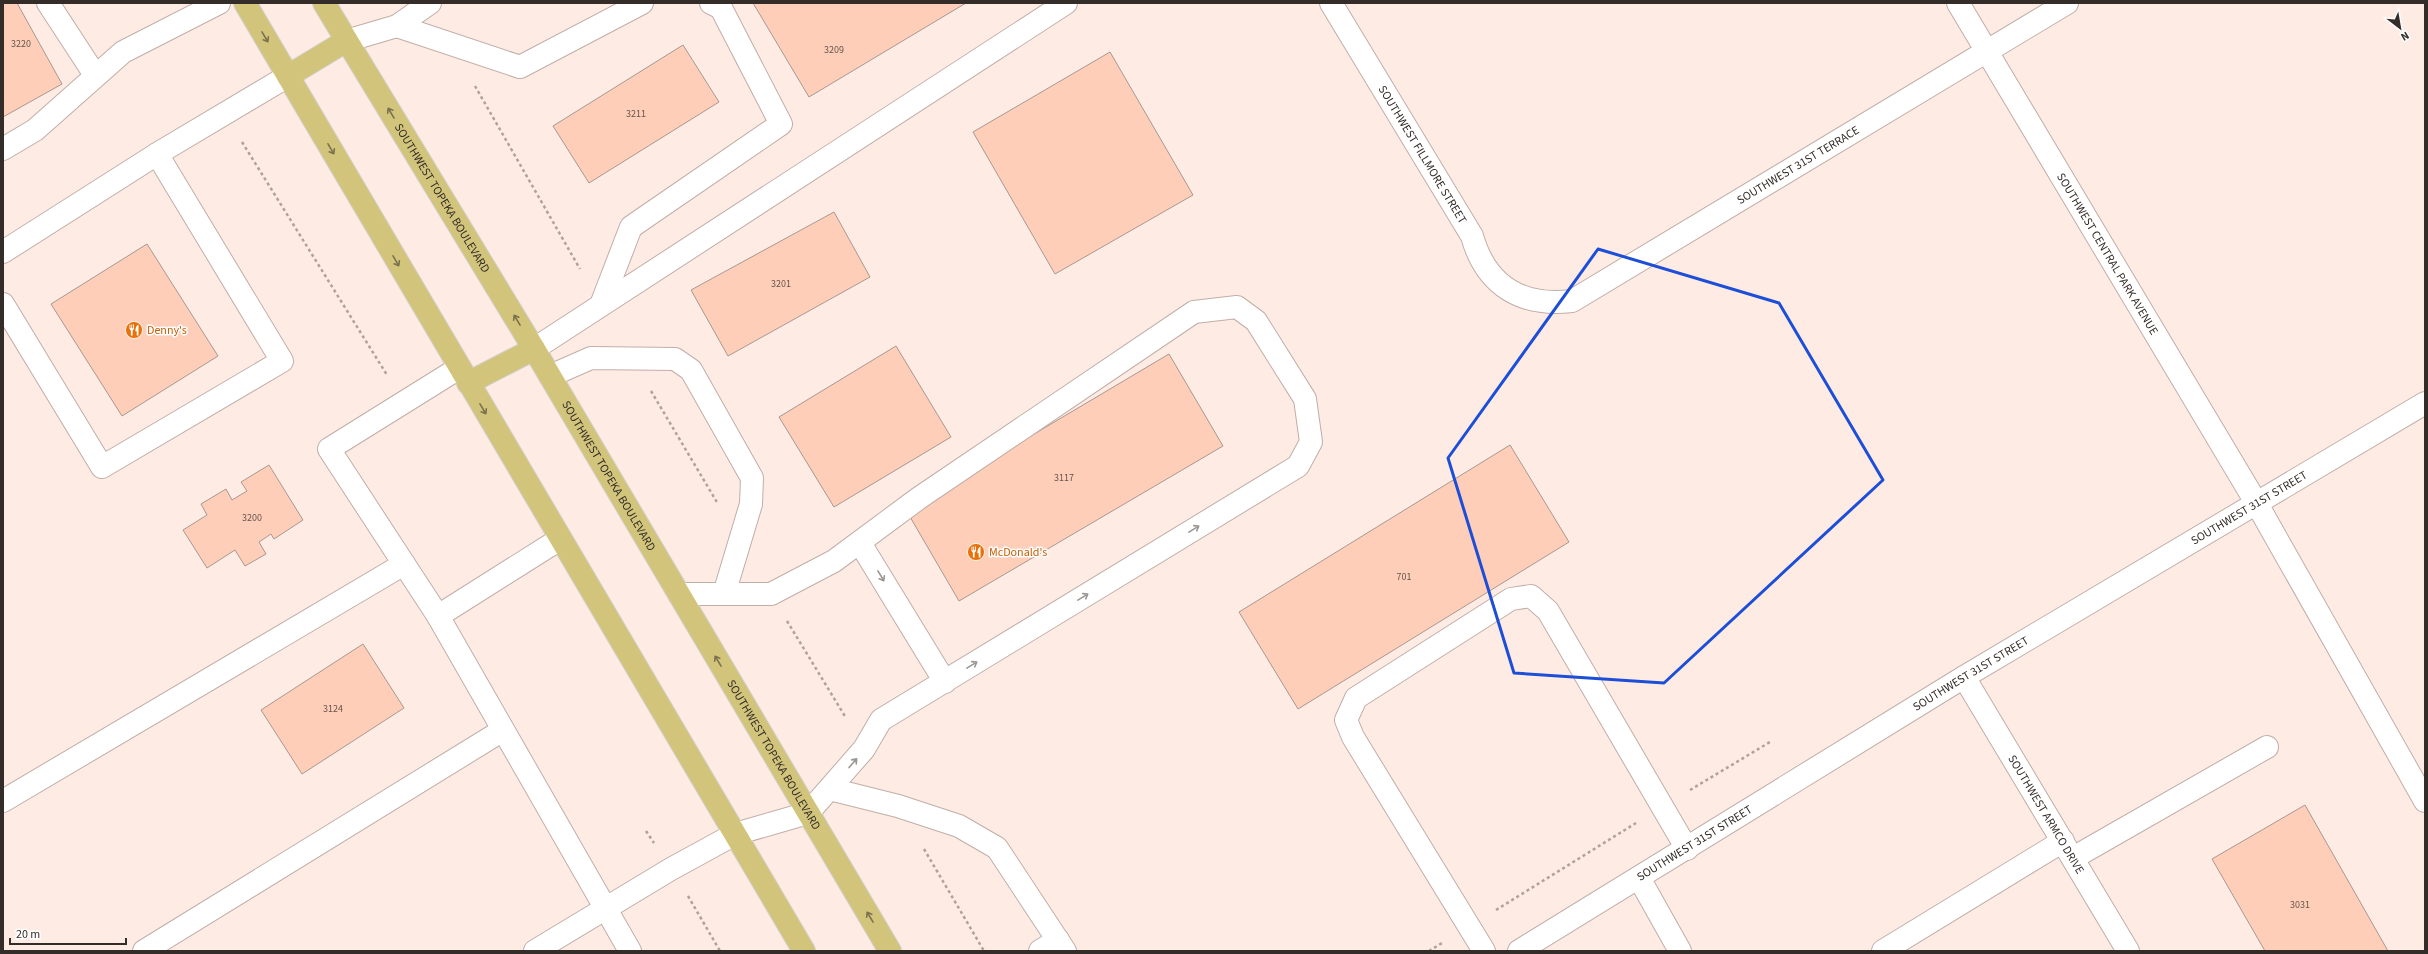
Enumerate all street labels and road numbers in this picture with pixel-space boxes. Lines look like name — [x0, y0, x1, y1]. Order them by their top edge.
street label: SOUTHWEST FILLMORE STREET — [1374, 82, 1471, 227]
street label: SOUTHWEST TOPEKA BOULEVARD — [390, 120, 494, 276]
street label: SOUTHWEST 31ST TERRACE — [1734, 122, 1862, 208]
street label: SOUTHWEST CENTRAL PARK AVENUE — [2053, 170, 2163, 338]
street label: SOUTHWEST TOPEKA BOULEVARD — [558, 397, 660, 554]
street label: SOUTHWEST 31ST STREET — [2188, 466, 2311, 549]
street label: SOUTHWEST 31ST STREET — [1909, 632, 2032, 715]
street label: SOUTHWEST TOPEKA BOULEVARD — [723, 676, 825, 833]
street label: SOUTHWEST ARMCO DRIVE — [2004, 752, 2088, 877]
street label: SOUTHWEST 31ST STREET — [1633, 801, 1756, 885]

